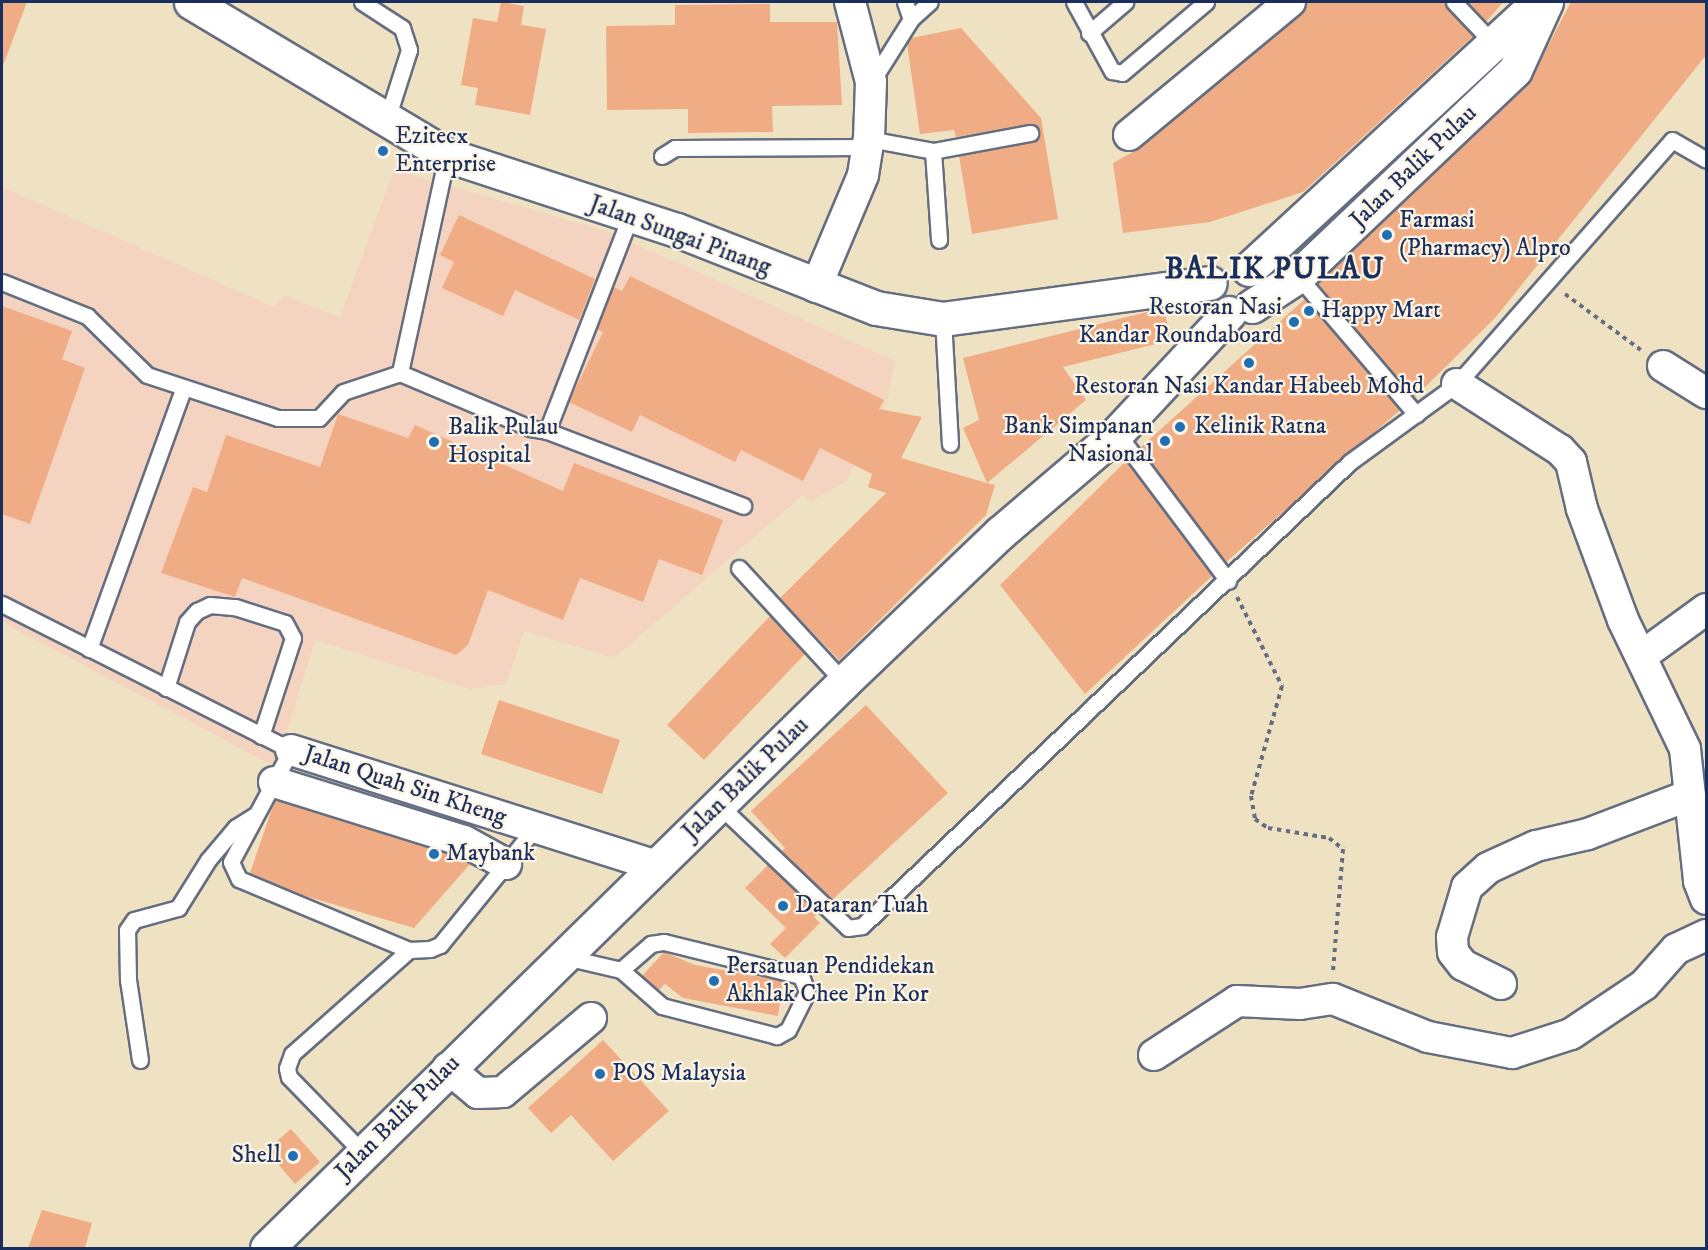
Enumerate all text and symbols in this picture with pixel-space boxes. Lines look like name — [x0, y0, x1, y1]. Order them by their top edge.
street label: Jalan Balik Pulau — [1345, 99, 1483, 235]
place label: Ezitecx Enterprise — [395, 123, 496, 179]
marker: Ezitecx Enterprise — [376, 144, 390, 158]
street label: Jalan Sungai Pinang — [585, 190, 775, 282]
place label: Farmasi (Pharmacy) Alpro — [1399, 207, 1571, 263]
marker: Farmasi (Pharmacy) Alpro — [1380, 228, 1394, 242]
district label: BALIK PULAU — [1165, 252, 1385, 288]
place label: Restoran Nasi Kandar Roundaboard — [1079, 294, 1282, 350]
place label: Happy Mart — [1321, 297, 1441, 325]
marker: Happy Mart — [1302, 304, 1316, 318]
marker: Restoran Nasi Kandar Roundaboard — [1287, 315, 1301, 329]
marker: Restoran Nasi Kandar Habeeb Mohd — [1242, 356, 1256, 370]
place label: Restoran Nasi Kandar Habeeb Mohd — [1074, 373, 1424, 401]
place label: Bank Simpanan Nasional — [1004, 413, 1153, 469]
place label: Kelinik Ratna — [1194, 413, 1326, 441]
place label: Balik Pulau Hospital — [448, 414, 558, 470]
marker: Kelinik Ratna — [1171, 418, 1189, 436]
marker: Balik Pulau Hospital — [425, 433, 443, 451]
marker: Bank Simpanan Nasional — [1158, 434, 1172, 448]
street label: Jalan Balik Pulau — [677, 711, 815, 847]
street label: Jalan Quah Sin Kheng — [300, 740, 510, 832]
place label: Maybank — [446, 840, 535, 868]
marker: Maybank — [427, 847, 441, 861]
place label: Dataran Tuah — [795, 892, 929, 920]
marker: Dataran Tuah — [776, 899, 790, 913]
place label: Persatuan Pendidekan Akhlak Chee Pin Kor — [726, 953, 935, 1009]
marker: Persatuan Pendidekan Akhlak Chee Pin Kor — [707, 974, 721, 988]
street label: Jalan Balik Pulau — [330, 1050, 466, 1186]
place label: POS Malaysia — [612, 1060, 746, 1088]
marker: POS Malaysia — [593, 1067, 607, 1081]
place label: Shell — [232, 1142, 281, 1170]
marker: Shell — [286, 1149, 300, 1163]

